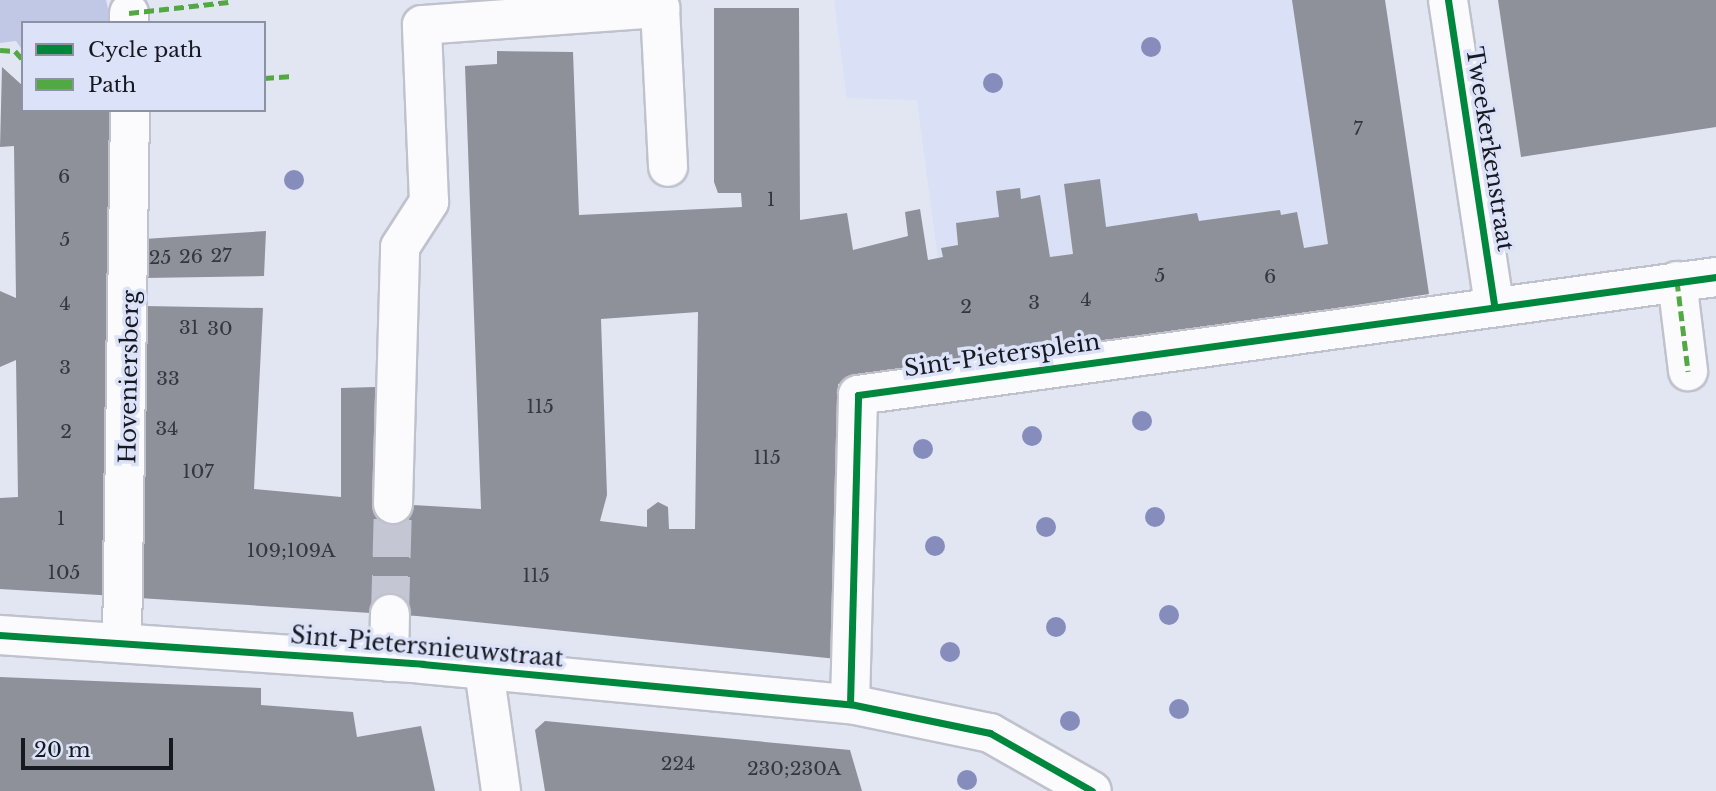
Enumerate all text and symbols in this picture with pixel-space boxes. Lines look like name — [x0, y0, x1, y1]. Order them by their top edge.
legend — [21, 21, 266, 112]
text: Cycle path — [88, 37, 202, 63]
street label: Tweekerkenstraat — [1460, 45, 1520, 253]
text: Path — [88, 72, 136, 98]
house number: 7 — [1353, 118, 1363, 140]
house number: 6 — [58, 166, 70, 188]
house number: 1 — [767, 189, 775, 211]
house number: 5 — [60, 229, 70, 251]
house number: 27 — [210, 245, 232, 267]
house number: 26 — [179, 246, 203, 268]
house number: 25 — [149, 247, 171, 269]
house number: 5 — [1155, 265, 1165, 287]
house number: 6 — [1264, 266, 1276, 288]
house number: 4 — [1080, 289, 1092, 311]
street label: Hoveniersberg — [114, 290, 144, 464]
house number: 3 — [1028, 292, 1040, 314]
house number: 4 — [59, 293, 71, 315]
house number: 2 — [960, 296, 972, 318]
house number: 31 — [179, 317, 199, 339]
house number: 30 — [207, 318, 233, 340]
street label: Sint-Pietersplein — [902, 328, 1102, 382]
house number: 3 — [59, 357, 71, 379]
house number: 33 — [156, 368, 180, 390]
house number: 115 — [526, 396, 554, 418]
house number: 34 — [156, 418, 178, 440]
house number: 2 — [60, 421, 72, 443]
house number: 115 — [753, 447, 781, 469]
house number: 107 — [182, 461, 214, 483]
house number: 1 — [57, 508, 65, 530]
house number: 109;109A — [247, 540, 335, 562]
house number: 105 — [48, 562, 80, 584]
house number: 115 — [522, 565, 550, 587]
street label: Sint-Pietersnieuwstraat — [289, 621, 565, 673]
scale bar — [24, 724, 177, 768]
text: 20 m — [34, 737, 91, 763]
house number: 224 — [661, 753, 695, 775]
house number: 230;230A — [747, 758, 841, 780]

